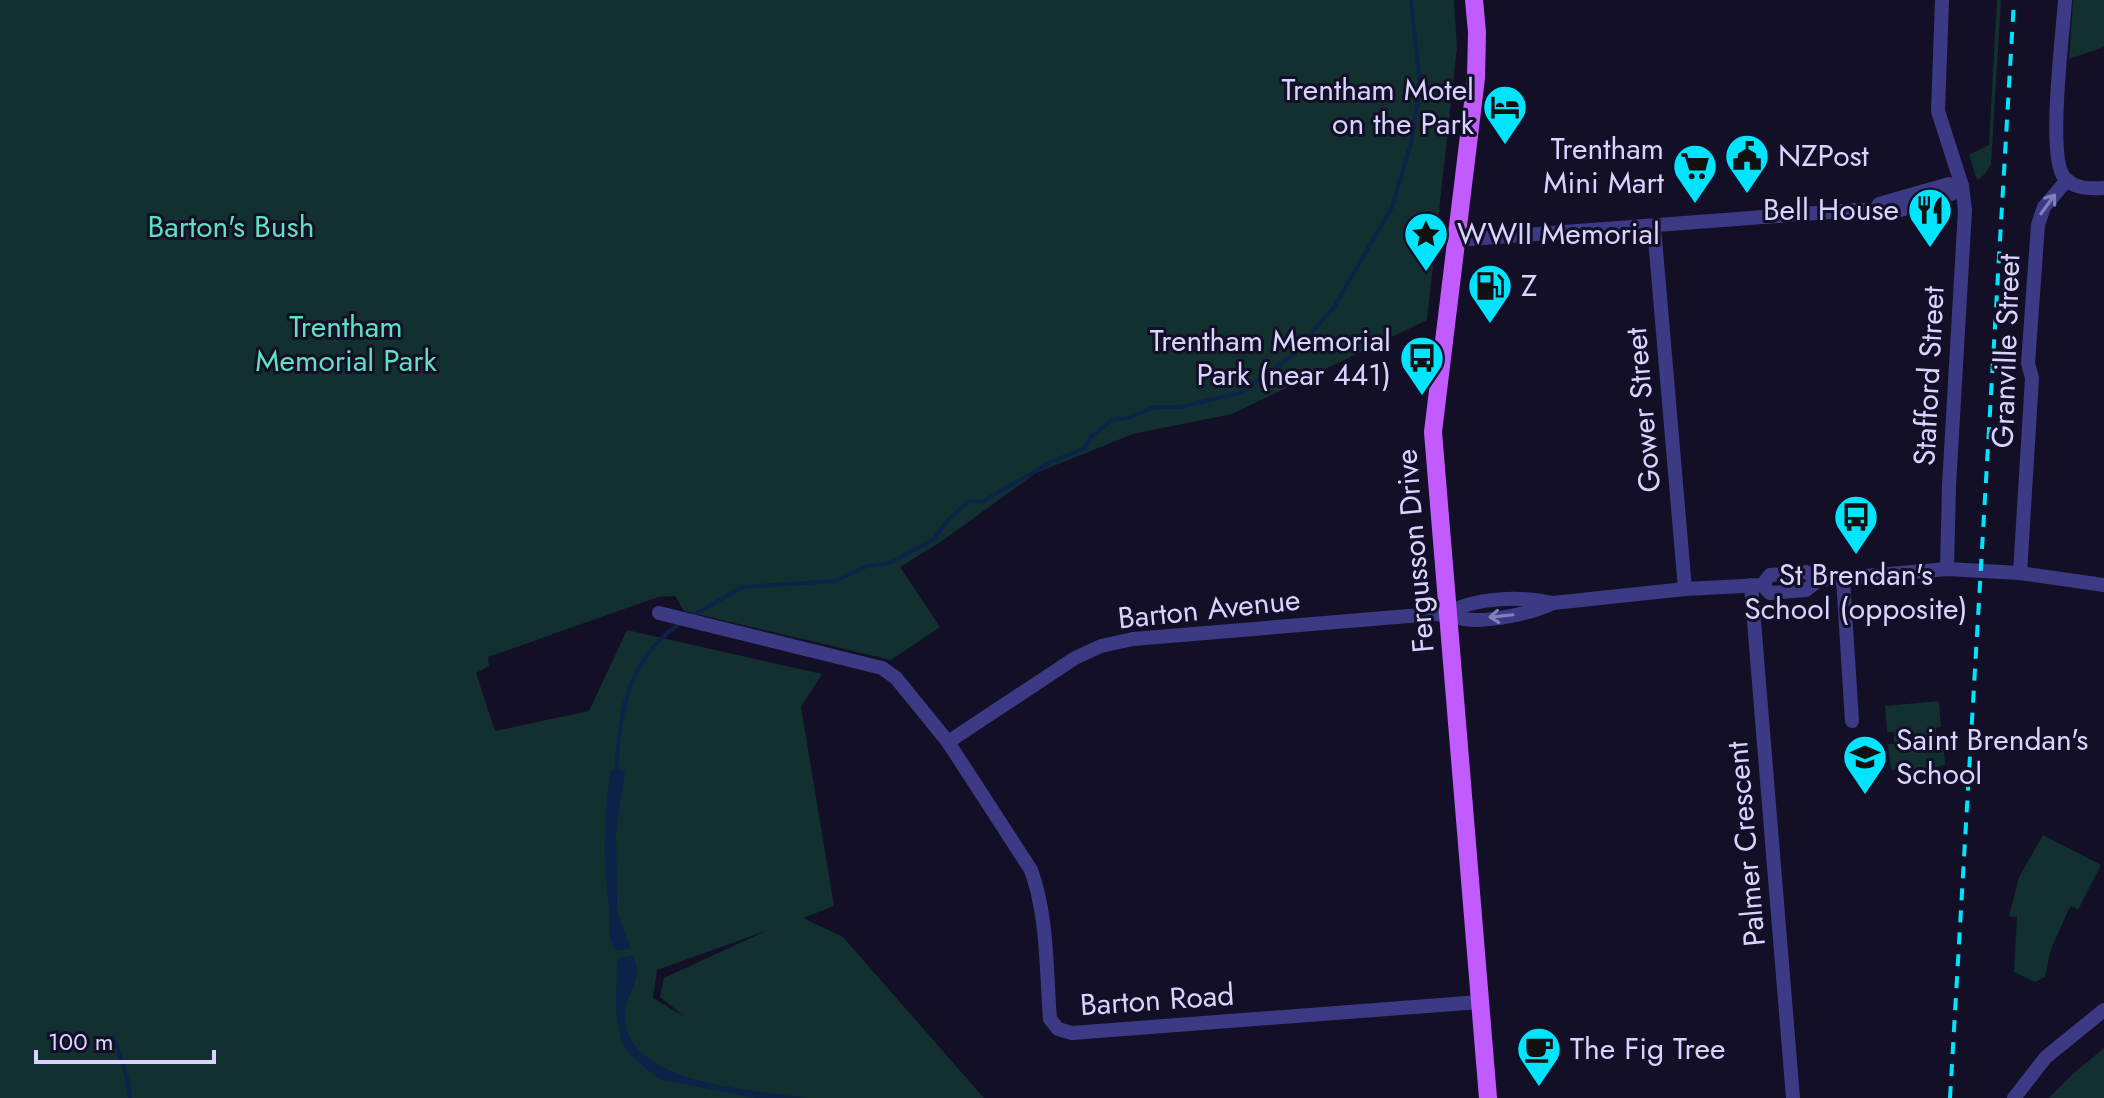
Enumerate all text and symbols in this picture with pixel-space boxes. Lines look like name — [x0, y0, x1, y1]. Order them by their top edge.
place label: Trentham Motel on the Park — [1281, 68, 1475, 145]
hotel icon: Trentham Motel on the Park — [1481, 83, 1529, 146]
place label: Trentham Mini Mart — [1543, 127, 1665, 204]
public building icon: NZPost — [1723, 132, 1771, 195]
place label: NZPost — [1778, 134, 1870, 177]
supermarket icon: Trentham Mini Mart — [1671, 142, 1719, 205]
restaurant icon: Bell House — [1906, 186, 1954, 249]
place label: Bell House — [1763, 188, 1899, 231]
one-way arrow — [2039, 194, 2056, 215]
park label: Barton's Bush — [148, 205, 314, 248]
place icon: WWII Memorial — [1402, 210, 1450, 273]
place label: WWII Memorial — [1457, 212, 1660, 255]
street label: Granville Street — [1981, 252, 2030, 449]
fuel station icon: Z — [1466, 262, 1514, 325]
place label: Z — [1521, 264, 1537, 307]
street label: Stafford Street — [1902, 284, 1955, 467]
park label: Trentham Memorial Park — [255, 305, 437, 382]
place label: Trentham Memorial Park (near 441) — [1150, 319, 1391, 396]
street label: Gower Street — [1614, 325, 1671, 494]
bus stop icon: Trentham Memorial Park (near 441) — [1398, 334, 1446, 397]
street label: Fergusson Drive — [1384, 447, 1445, 655]
bus stop icon: St Brendan's School (opposite) — [1832, 493, 1880, 556]
place label: St Brendan's School (opposite) — [1744, 553, 1968, 630]
street label: Barton Avenue — [1116, 578, 1302, 639]
one-way arrow — [1488, 609, 1515, 624]
place label: Saint Brendan's School — [1896, 718, 2088, 795]
school or university icon: Saint Brendan's School — [1841, 733, 1889, 796]
street label: Palmer Crescent — [1715, 739, 1776, 948]
street label: Barton Road — [1078, 973, 1236, 1026]
scale bar — [36, 1014, 214, 1064]
text: 100 m — [48, 1024, 114, 1059]
cafe icon: The Fig Tree — [1515, 1025, 1563, 1088]
place label: The Fig Tree — [1570, 1027, 1725, 1070]

